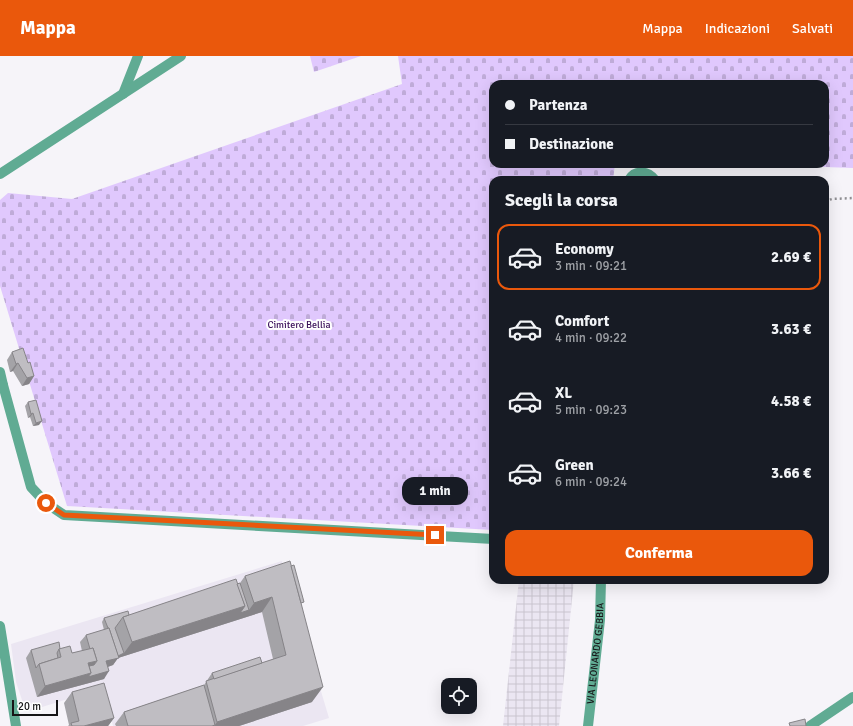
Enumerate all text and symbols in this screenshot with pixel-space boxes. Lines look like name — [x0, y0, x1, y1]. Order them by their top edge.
text: Mappa — [20, 16, 76, 40]
text: Mappa — [642, 20, 683, 37]
text: Indicazioni — [705, 20, 770, 37]
text: Salvati — [792, 20, 833, 37]
text: Partenza — [529, 96, 587, 114]
text: Destinazione — [529, 135, 614, 153]
text: Scegli la corsa — [505, 189, 618, 211]
icon: car — [507, 239, 543, 275]
text: Economy — [555, 240, 614, 258]
text: 2.69 € — [771, 248, 811, 266]
text: 3 min · 09:21 — [555, 258, 627, 274]
icon: car — [507, 311, 543, 347]
text: Comfort — [555, 312, 609, 330]
park label: Cimitero Bellia — [267, 319, 331, 331]
text: 3.63 € — [771, 320, 811, 338]
text: 4 min · 09:22 — [555, 330, 627, 346]
icon: car — [507, 383, 543, 419]
text: XL — [555, 384, 572, 402]
text: 4.58 € — [771, 392, 811, 410]
text: 5 min · 09:23 — [555, 402, 627, 418]
icon: car — [507, 455, 543, 491]
text: Green — [555, 456, 594, 474]
text: 3.66 € — [771, 464, 811, 482]
text: 6 min · 09:24 — [555, 474, 627, 490]
callout: 1 min — [402, 477, 468, 505]
text: 1 min — [419, 483, 451, 499]
route start — [37, 494, 55, 512]
route end — [426, 526, 444, 544]
button: Conferma — [505, 530, 813, 576]
street label: VIA LEONARDO GEBBIA — [585, 603, 606, 705]
map controls — [441, 678, 477, 714]
button: locate — [441, 678, 477, 714]
scale bar — [12, 698, 58, 717]
text: 20 m — [18, 700, 41, 713]

